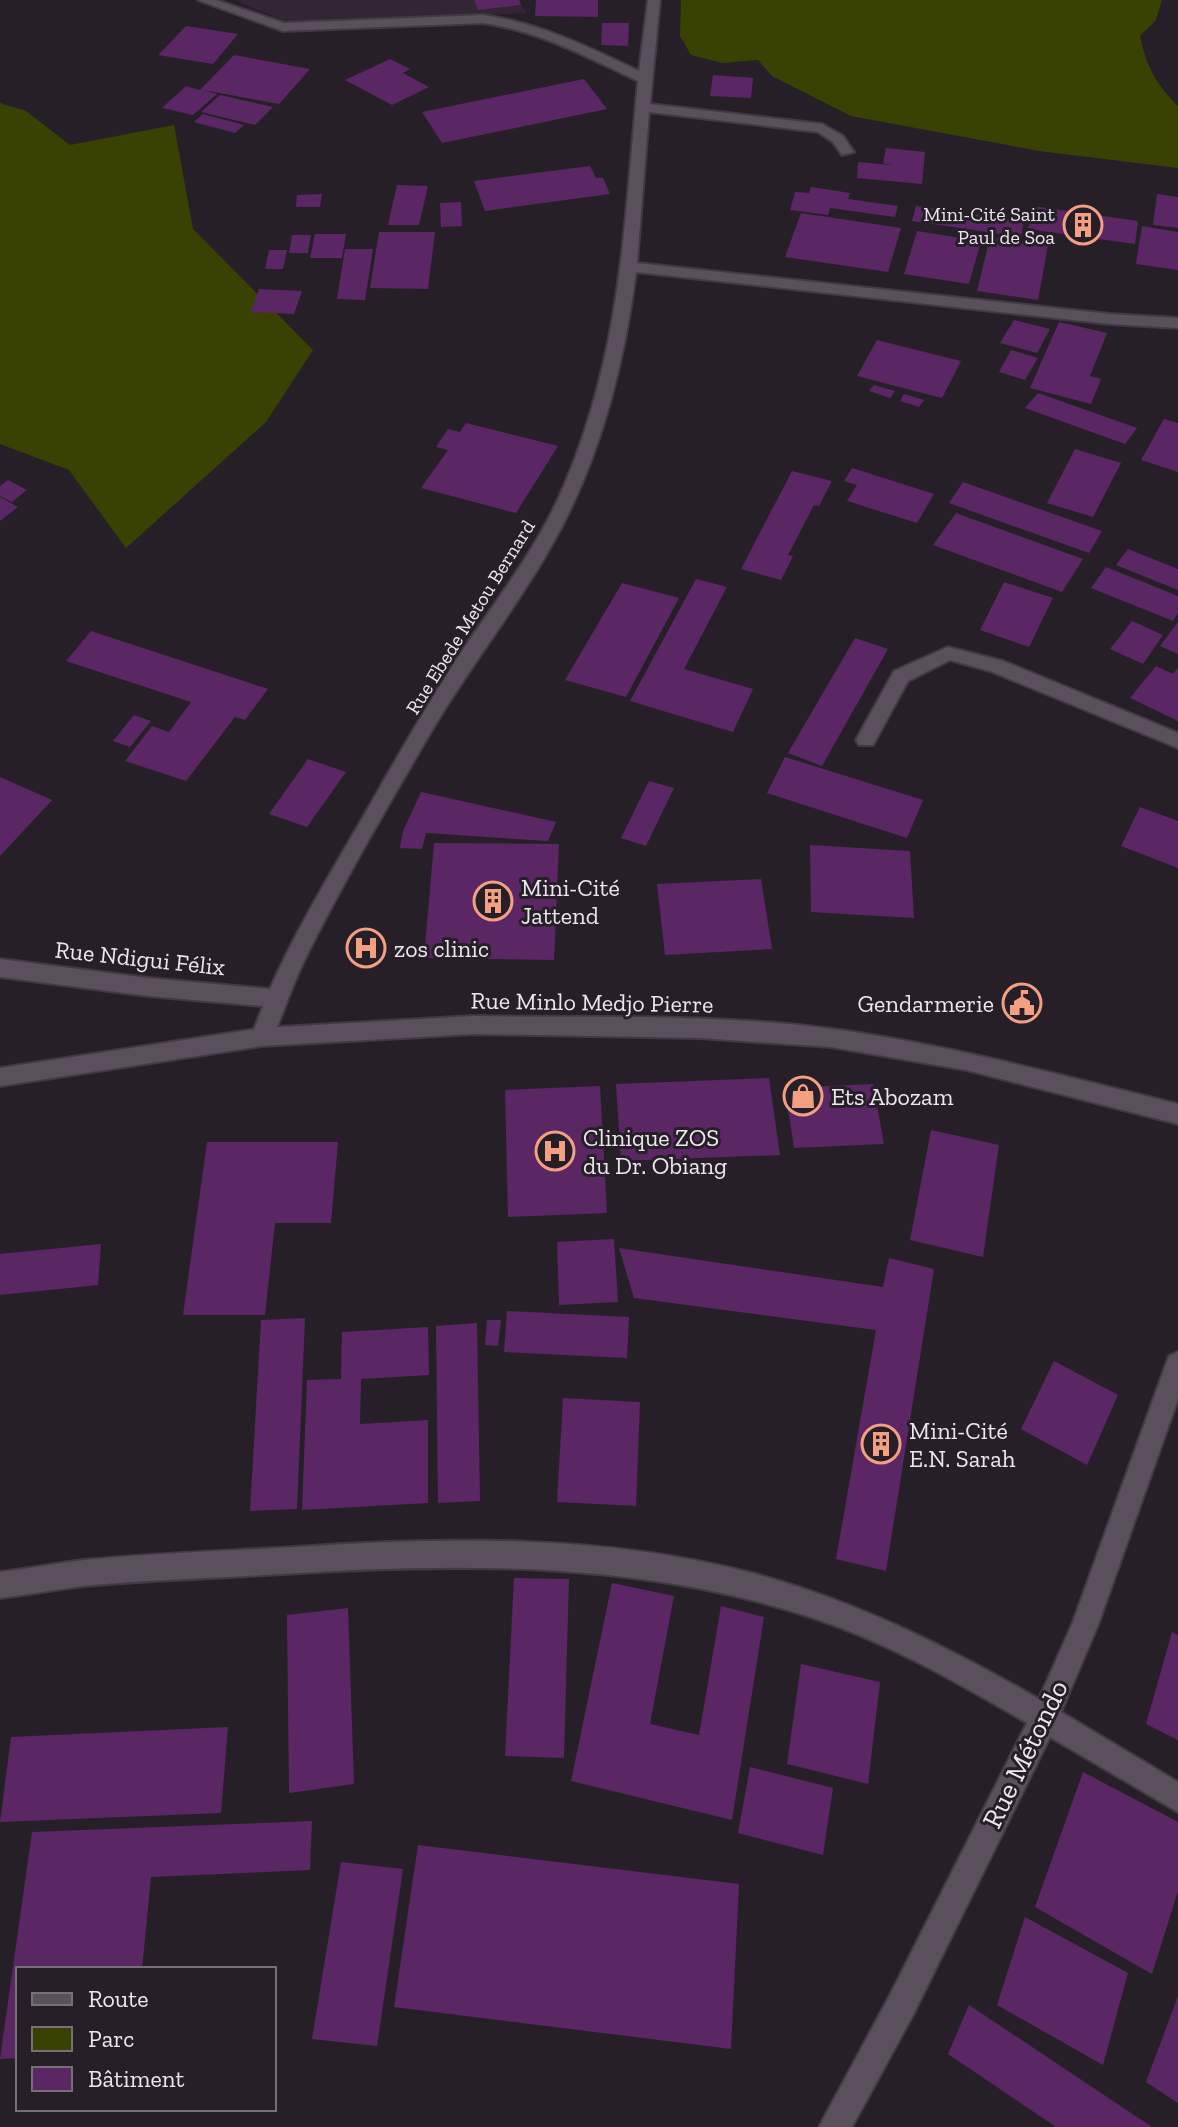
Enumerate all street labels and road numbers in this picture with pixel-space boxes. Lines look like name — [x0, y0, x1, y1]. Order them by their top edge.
street label: Rue Ebede Metou Bernard — [400, 515, 540, 719]
street label: Rue Ndigui Félix — [54, 935, 226, 981]
street label: Rue Minlo Medjo Pierre — [470, 985, 714, 1019]
street label: Rue Métondo — [975, 1675, 1075, 1833]

